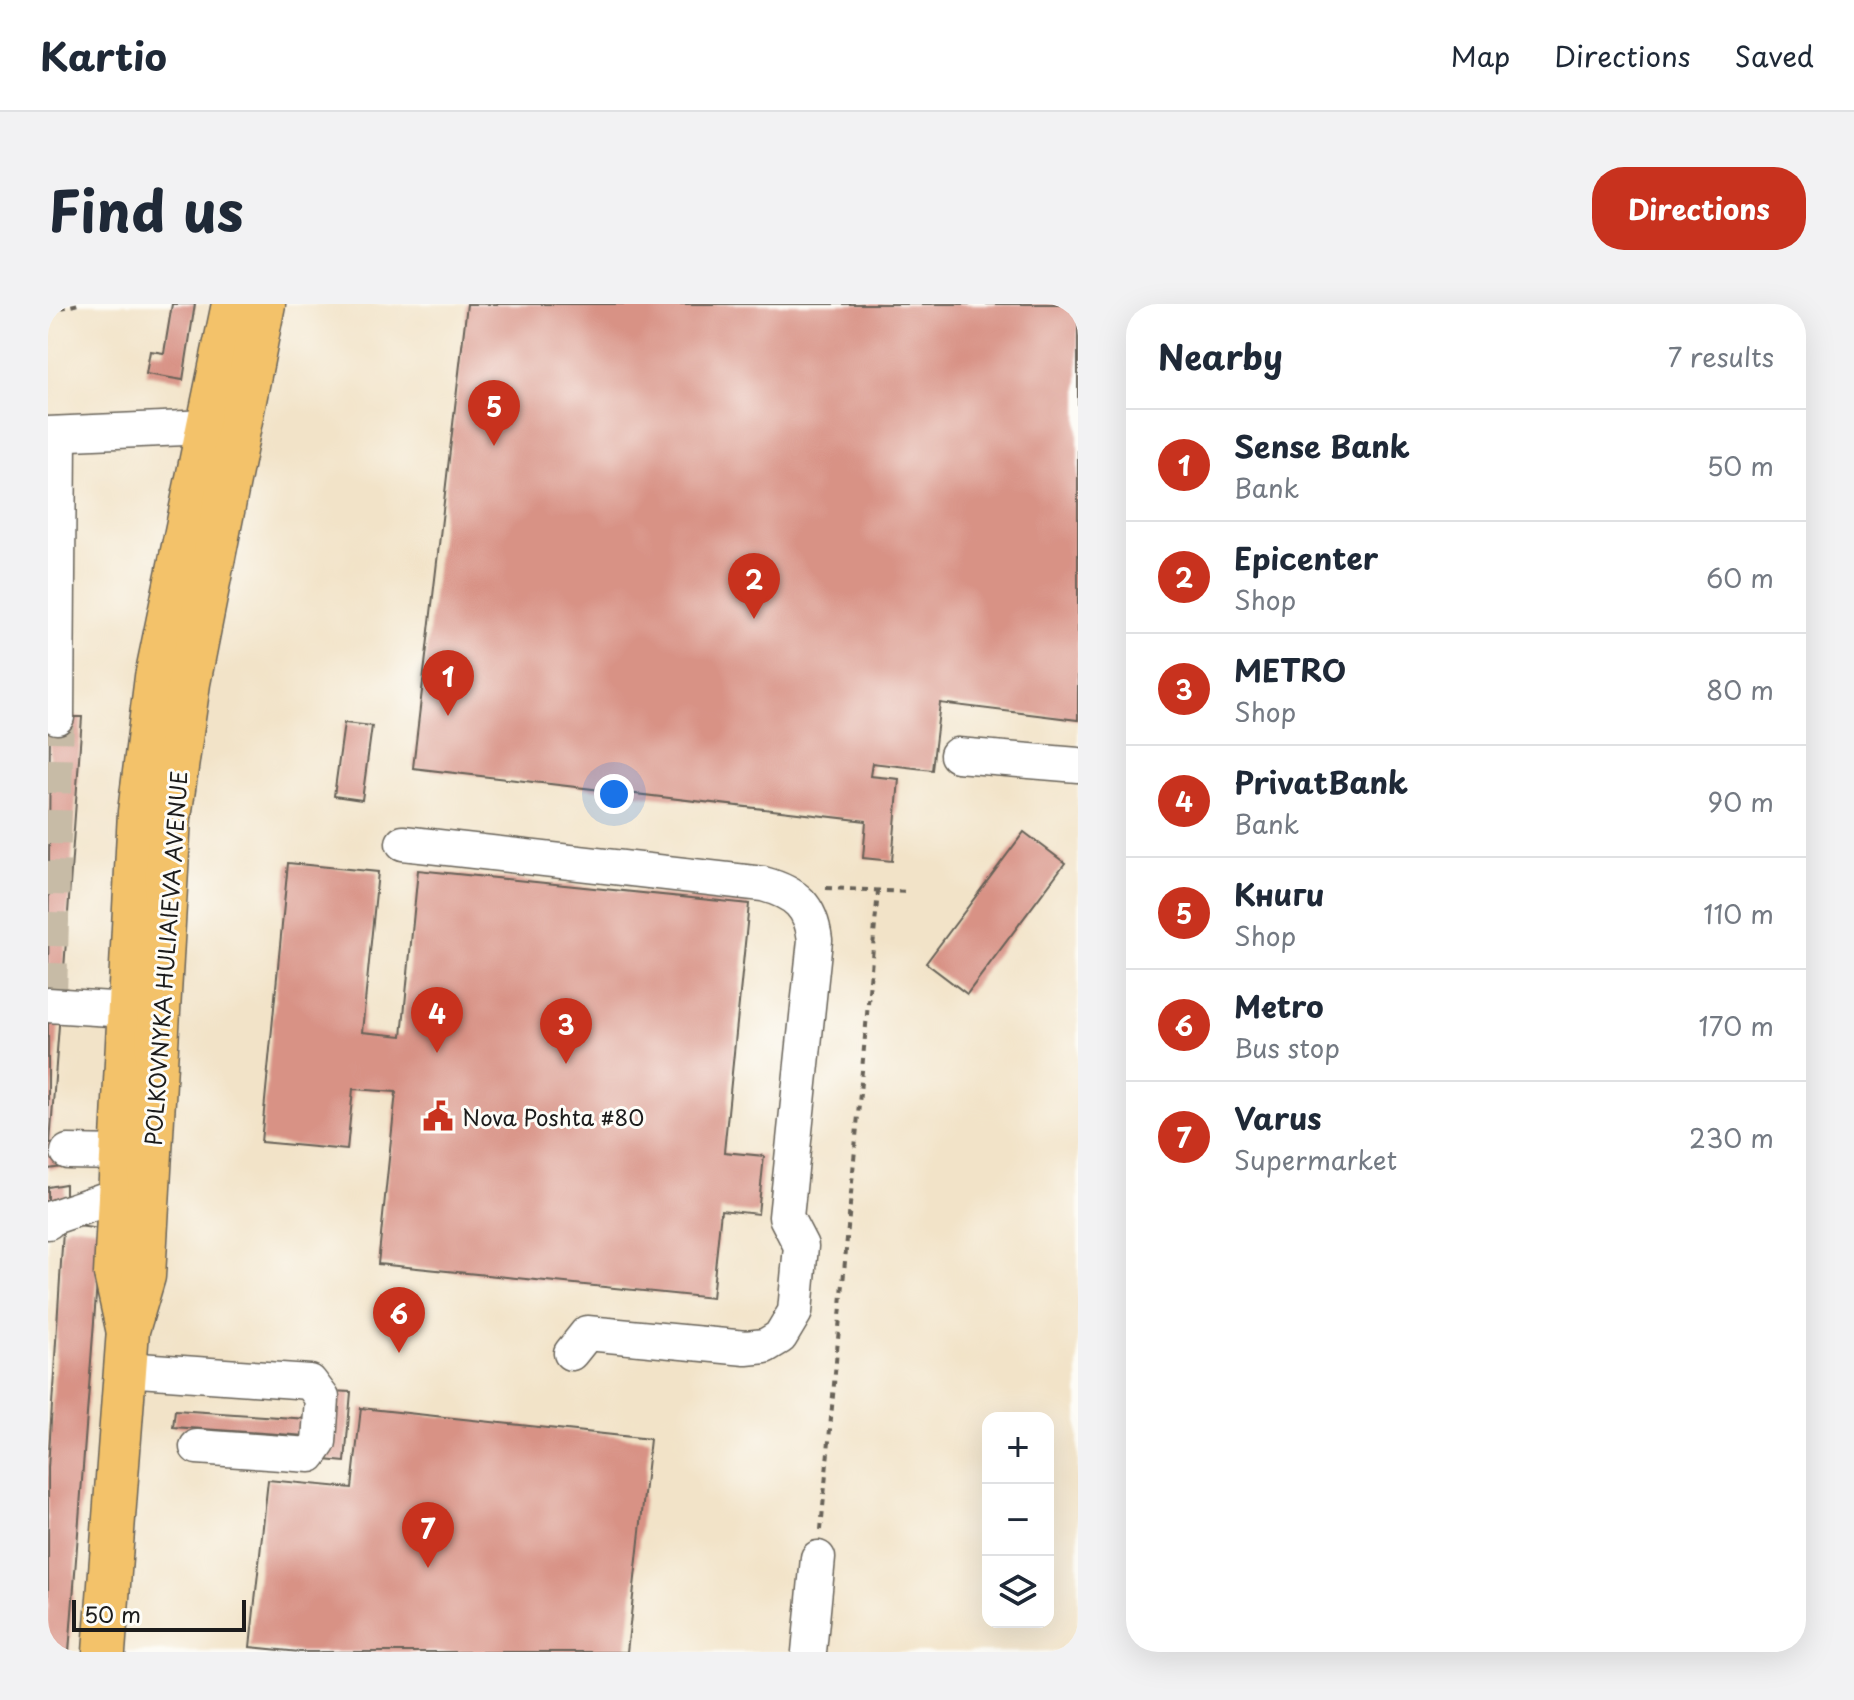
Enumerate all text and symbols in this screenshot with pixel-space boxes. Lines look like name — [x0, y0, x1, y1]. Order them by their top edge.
text: Kartio — [40, 27, 167, 84]
text: Map — [1451, 34, 1510, 77]
text: Directions — [1554, 34, 1691, 77]
text: Saved — [1735, 34, 1814, 77]
text: Find us — [48, 166, 244, 251]
button: Directions — [1592, 167, 1806, 250]
text: Nearby — [1158, 330, 1283, 382]
text: 7 results — [1668, 337, 1774, 376]
pin: 5 — [468, 380, 520, 446]
text: Sense Bank — [1234, 423, 1410, 468]
text: 1 — [1178, 446, 1190, 485]
text: 50 m — [1707, 446, 1774, 485]
text: Bank — [1234, 468, 1299, 507]
text: Epicenter — [1234, 535, 1378, 580]
pin: 2 — [728, 553, 780, 619]
text: 2 — [1175, 558, 1193, 597]
text: 60 m — [1706, 558, 1774, 597]
text: Shop — [1234, 580, 1296, 619]
text: METRO — [1234, 647, 1346, 692]
pin: 1 — [422, 650, 474, 716]
text: 3 — [1175, 670, 1193, 709]
text: 80 m — [1706, 670, 1774, 709]
text: Shop — [1234, 692, 1296, 731]
text: PrivatBank — [1234, 759, 1408, 804]
street label: POLKOVNYKA HULIAIEVA AVENUE — [135, 770, 195, 1146]
your location — [594, 774, 634, 814]
text: 4 — [1175, 782, 1193, 821]
text: 90 m — [1707, 782, 1774, 821]
text: Bank — [1234, 804, 1299, 843]
text: Книги — [1234, 871, 1325, 916]
text: 5 — [1176, 894, 1192, 933]
text: 110 m — [1703, 894, 1774, 933]
text: Shop — [1234, 916, 1296, 955]
text: Metro — [1234, 983, 1324, 1028]
pin: 4 — [411, 987, 463, 1053]
pin: 3 — [540, 998, 592, 1064]
text: 6 — [1175, 1006, 1193, 1045]
text: 170 m — [1699, 1006, 1774, 1045]
text: Bus stop — [1234, 1028, 1340, 1067]
text: Varus — [1234, 1095, 1322, 1140]
public building icon: Nova Poshta #80 — [421, 1099, 455, 1133]
place label: Nova Poshta #80 — [462, 1100, 644, 1133]
text: 7 — [1177, 1118, 1191, 1157]
text: 230 m — [1689, 1118, 1774, 1157]
text: Supermarket — [1234, 1140, 1397, 1179]
pin: 6 — [373, 1287, 425, 1353]
map controls — [982, 1412, 1054, 1628]
button: + — [982, 1412, 1054, 1484]
button: − — [982, 1484, 1054, 1556]
pin: 7 — [402, 1502, 454, 1568]
button: layers — [982, 1556, 1054, 1628]
scale bar — [72, 1596, 246, 1632]
text: 50 m — [84, 1597, 141, 1630]

